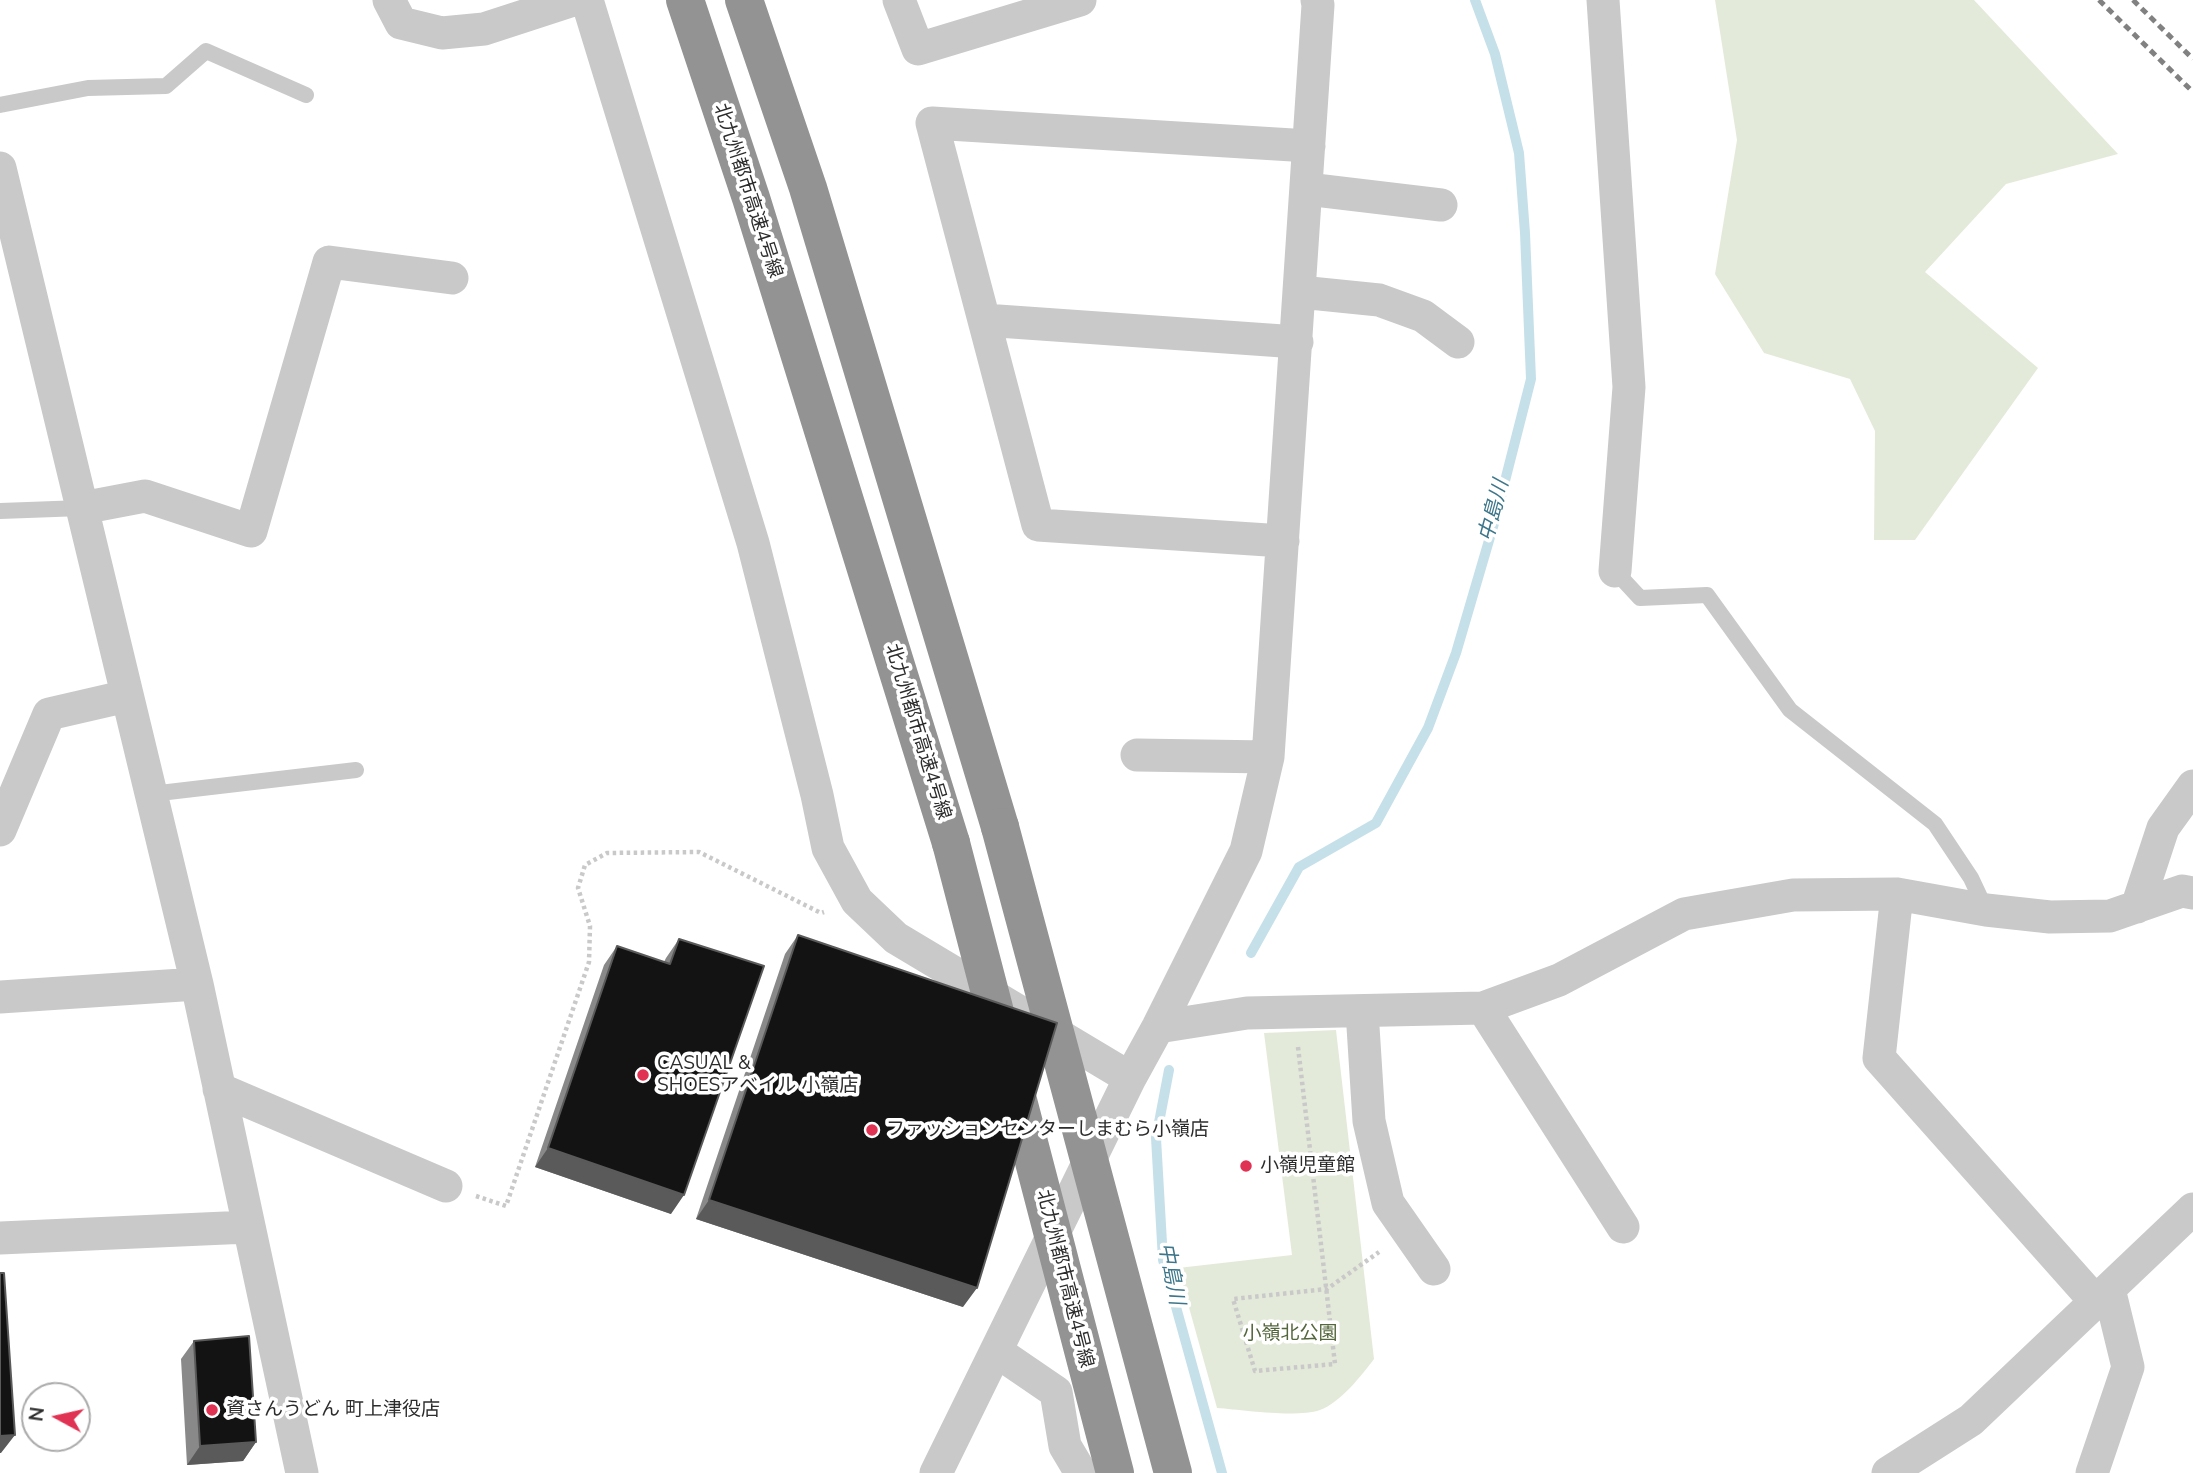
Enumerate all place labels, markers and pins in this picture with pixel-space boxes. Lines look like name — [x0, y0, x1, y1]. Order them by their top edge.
place label: CASUAL & SHOESアベイル 小嶺店 — [657, 1053, 858, 1097]
marker: CASUAL & SHOESアベイル 小嶺店 — [635, 1067, 651, 1083]
place label: ファッションセンターしまむら小嶺店 — [886, 1119, 1209, 1141]
marker: ファッションセンターしまむら小嶺店 — [864, 1122, 880, 1138]
place label: 小嶺児童館 — [1260, 1155, 1355, 1177]
marker: 小嶺児童館 — [1238, 1158, 1254, 1174]
place label: 資さんうどん 町上津役店 — [226, 1399, 440, 1421]
marker: 資さんうどん 町上津役店 — [204, 1402, 220, 1418]

